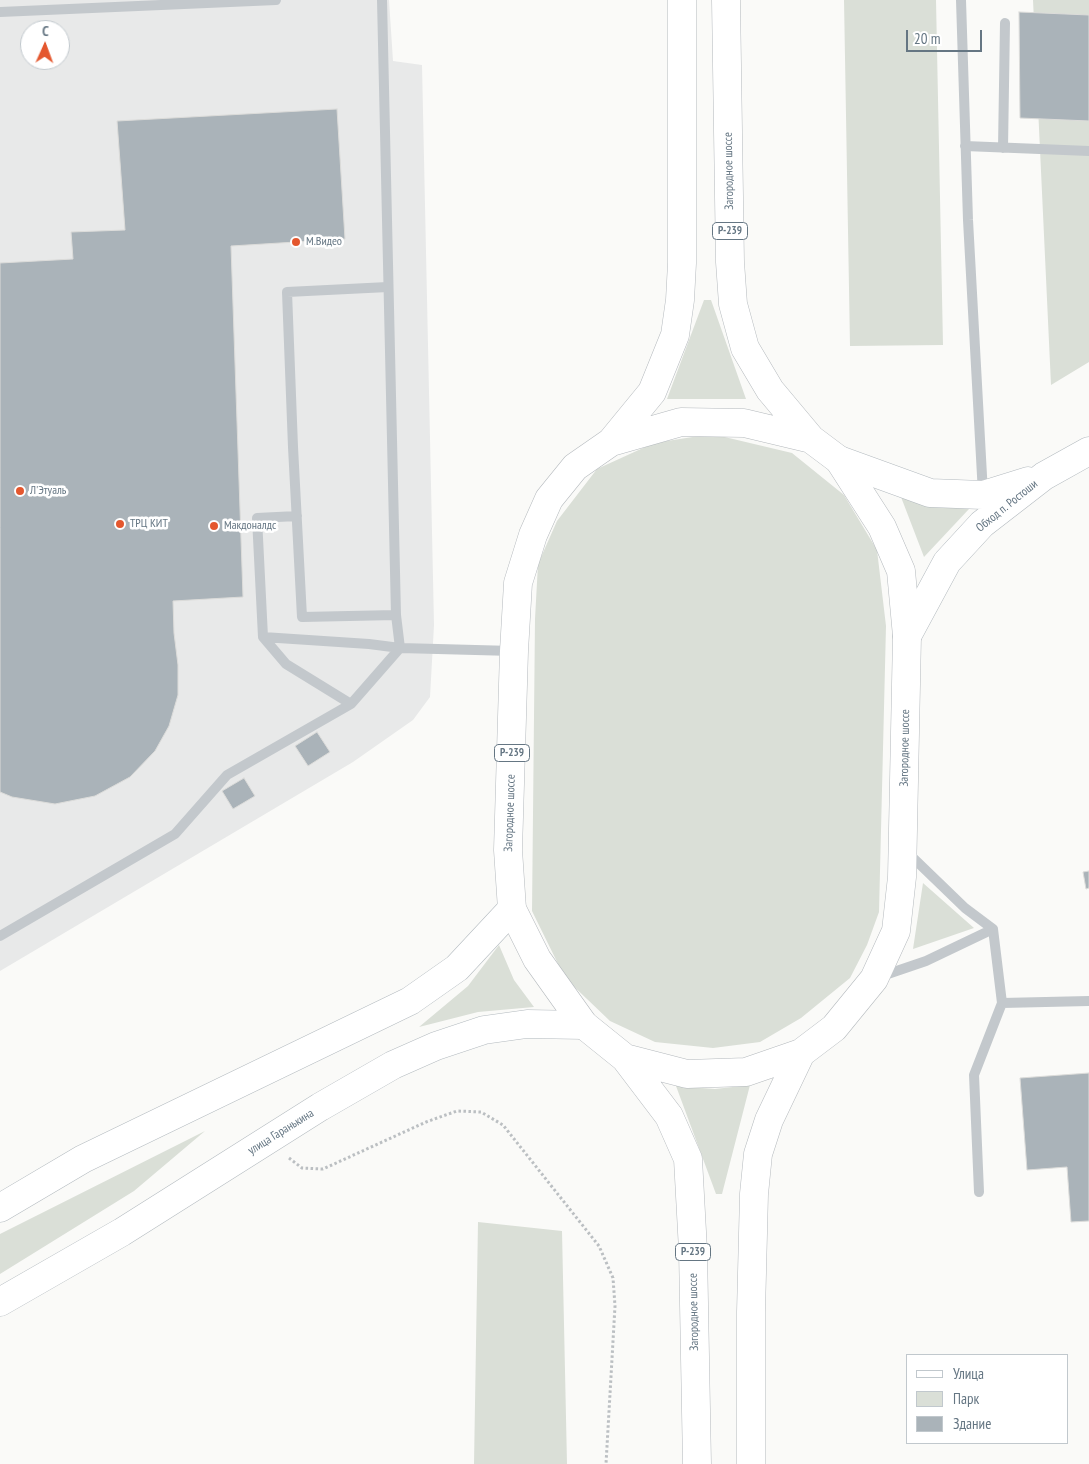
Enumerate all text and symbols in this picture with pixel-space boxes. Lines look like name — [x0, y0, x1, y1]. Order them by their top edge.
north arrow — [20, 20, 70, 70]
scale bar — [909, 20, 985, 52]
text: С — [42, 22, 49, 40]
text: 20 m — [914, 29, 940, 48]
street label: Загородное шоссе — [721, 132, 737, 210]
road number: Р-239 — [712, 222, 748, 240]
place label: М.Видео — [306, 235, 342, 249]
marker: М.Видео — [290, 236, 302, 248]
street label: Обход п. Ростоши — [973, 477, 1041, 535]
place label: Л'Этуаль — [30, 484, 66, 498]
marker: Л'Этуаль — [14, 485, 26, 497]
place label: ТРЦ КИТ — [130, 517, 168, 531]
marker: ТРЦ КИТ — [114, 518, 126, 530]
place label: Макдоналдс — [224, 519, 276, 533]
marker: Макдоналдс — [208, 520, 220, 532]
street label: Загородное шоссе — [897, 709, 913, 787]
road number: Р-239 — [494, 744, 530, 761]
street label: Загородное шоссе — [501, 774, 519, 852]
street label: улица Гаранькина — [245, 1106, 317, 1158]
road number: Р-239 — [676, 1244, 710, 1260]
street label: Загородное шоссе — [686, 1273, 702, 1351]
legend — [906, 1354, 1069, 1444]
text: Улица — [953, 1364, 984, 1383]
text: Парк — [953, 1389, 979, 1408]
text: Здание — [953, 1414, 991, 1433]

